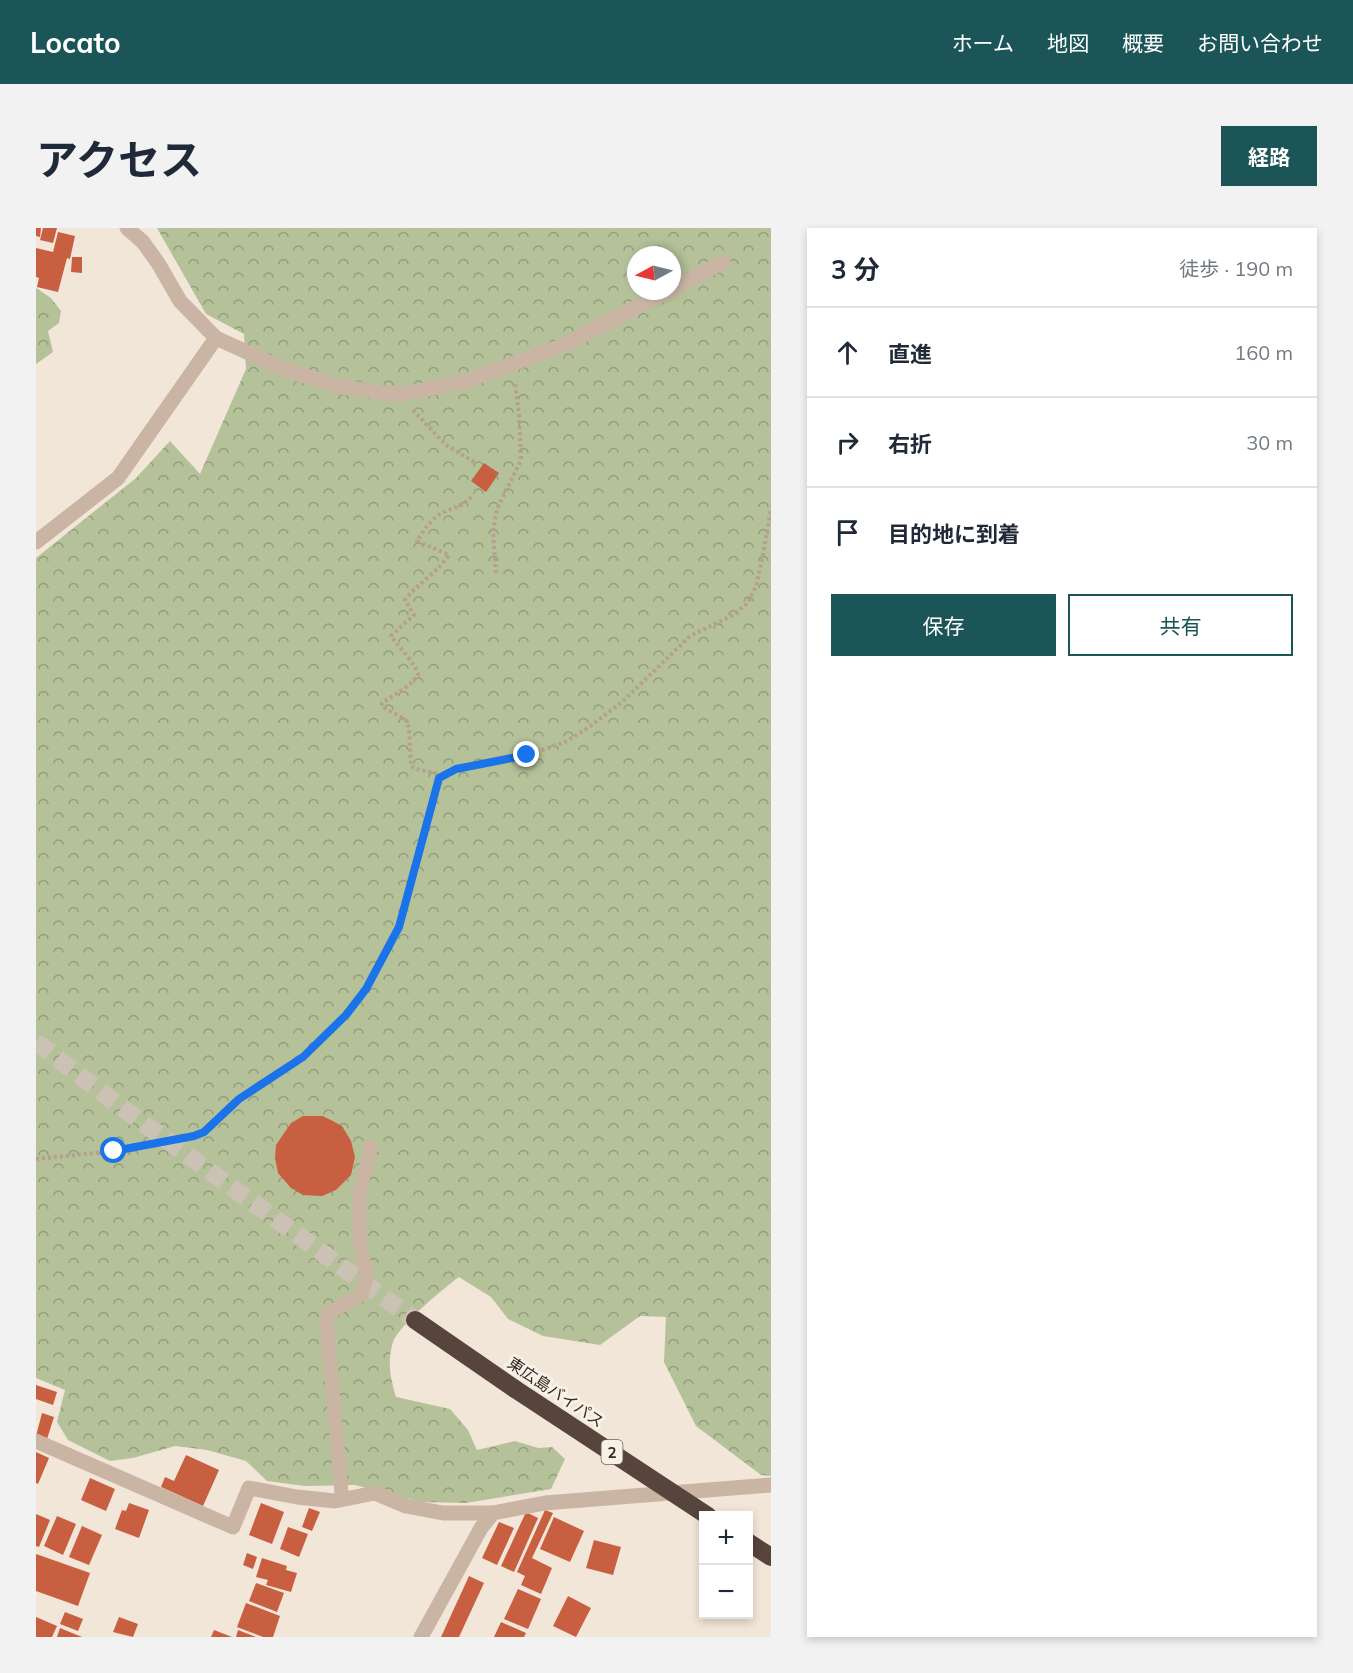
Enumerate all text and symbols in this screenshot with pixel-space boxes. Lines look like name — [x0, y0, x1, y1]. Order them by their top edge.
text: Locato — [30, 25, 121, 60]
text: ホーム — [952, 30, 1014, 56]
text: 地図 — [1047, 30, 1089, 56]
text: 概要 — [1122, 30, 1164, 56]
text: お問い合わせ — [1197, 30, 1323, 56]
button: 経路 — [1221, 126, 1317, 186]
text: アクセス — [36, 133, 202, 186]
north arrow — [627, 246, 681, 300]
text: 3 分 — [831, 253, 880, 286]
text: 徒歩 · 190 m — [1179, 256, 1293, 281]
icon: ahead — [831, 336, 864, 369]
text: 直進 — [888, 340, 932, 368]
text: 160 m — [1234, 340, 1293, 365]
icon: right — [831, 426, 864, 459]
text: 右折 — [888, 430, 932, 458]
text: 30 m — [1246, 430, 1293, 455]
icon: arrive — [831, 516, 864, 549]
text: 目的地に到着 — [888, 520, 1020, 548]
button: 保存 — [831, 594, 1056, 656]
button: 共有 — [1068, 594, 1293, 656]
route end — [513, 741, 539, 767]
route start — [100, 1137, 126, 1163]
street label: 東広島バイパス — [504, 1352, 608, 1432]
road number: 2 — [602, 1440, 622, 1464]
map controls — [699, 1511, 753, 1619]
button: + — [699, 1511, 753, 1565]
button: − — [699, 1565, 753, 1619]

